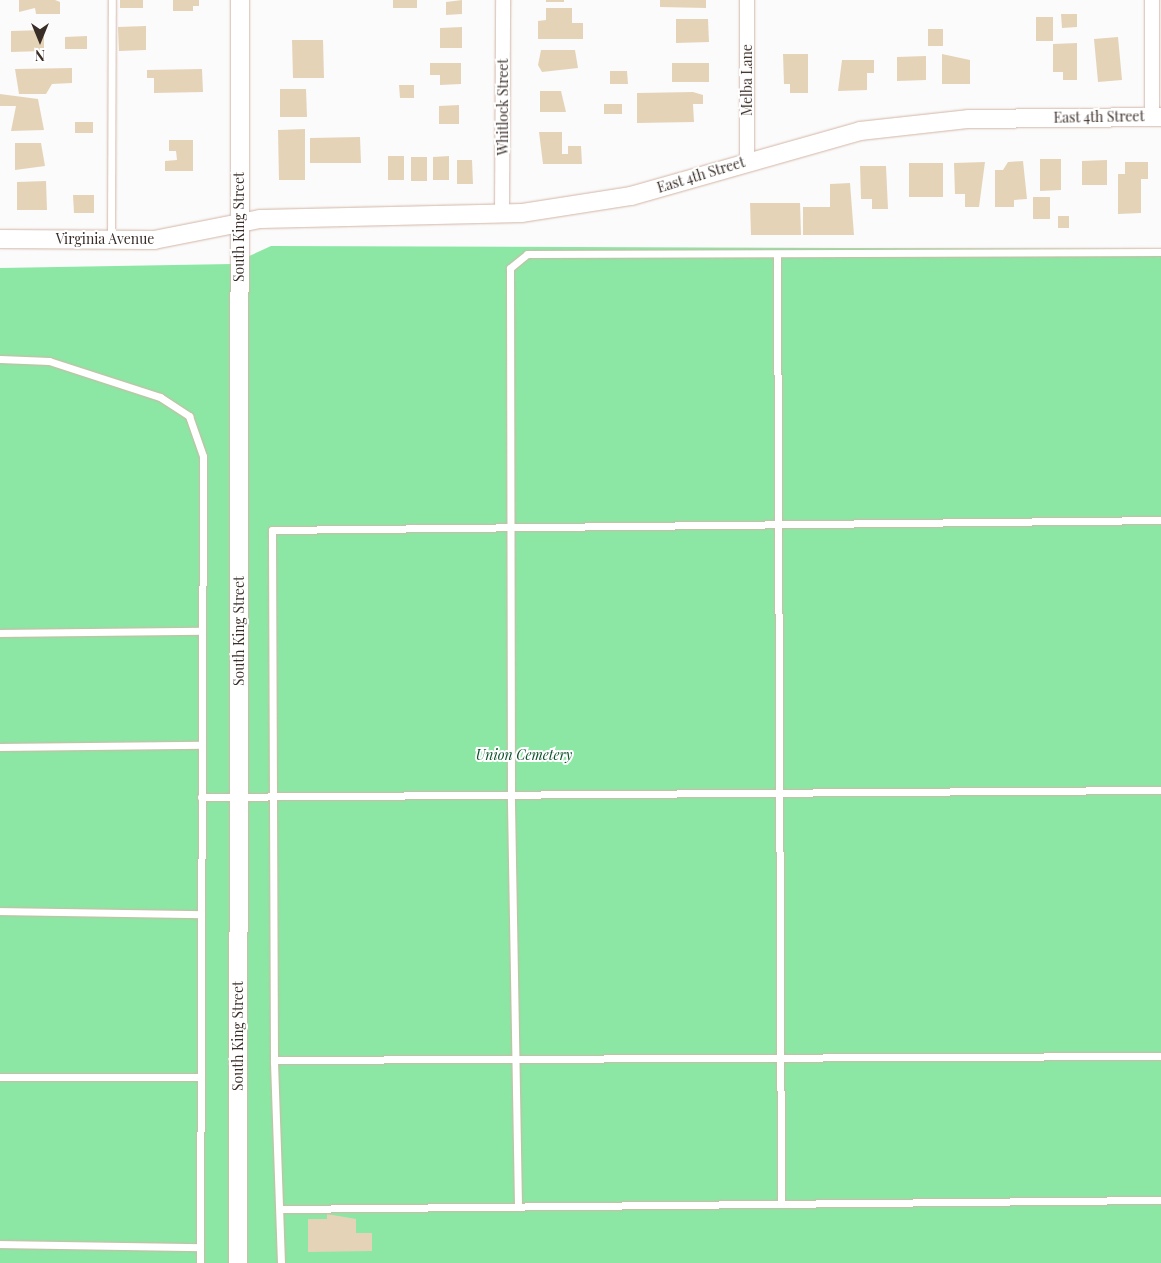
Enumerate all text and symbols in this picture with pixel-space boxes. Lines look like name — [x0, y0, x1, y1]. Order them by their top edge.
north arrow — [15, 15, 65, 65]
street label: Melba Lane — [739, 44, 755, 116]
text: N — [35, 46, 45, 65]
street label: Whitlock Street — [495, 59, 511, 155]
street label: East 4th Street — [1053, 108, 1145, 126]
street label: East 4th Street — [655, 154, 747, 196]
street label: South King Street — [231, 172, 247, 282]
street label: Virginia Avenue — [55, 231, 155, 247]
street label: South King Street — [231, 576, 247, 686]
park label: Union Cemetery — [476, 747, 572, 763]
street label: South King Street — [230, 981, 246, 1091]

